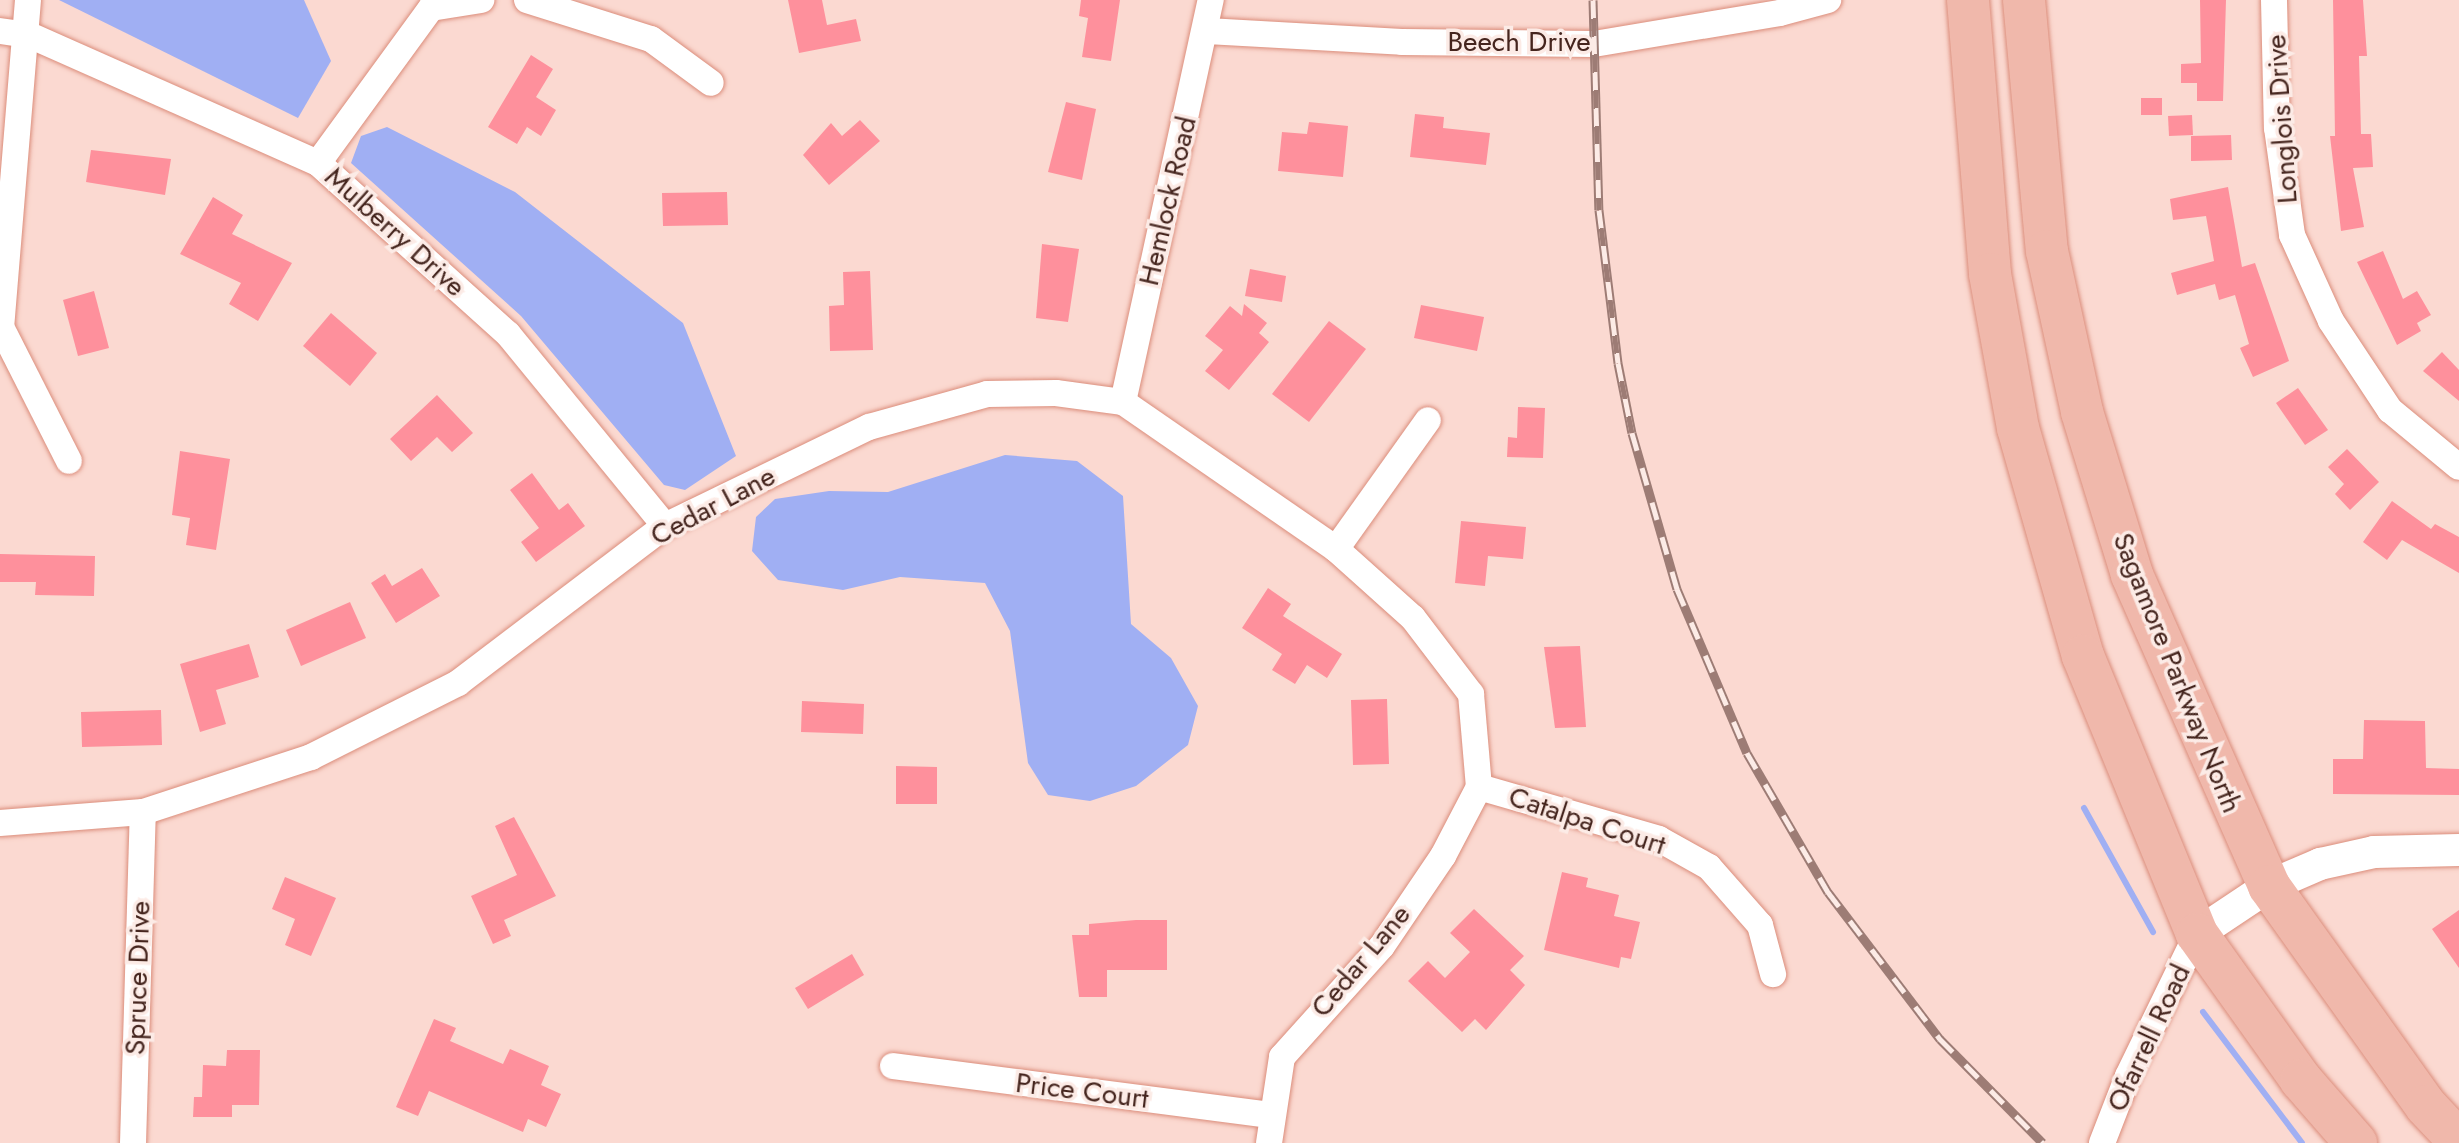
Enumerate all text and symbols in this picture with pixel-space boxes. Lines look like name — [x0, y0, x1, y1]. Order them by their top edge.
street label: Beech Drive — [1447, 25, 1591, 59]
street label: Longlois Drive — [2259, 33, 2305, 205]
street label: Hemlock Road — [1132, 113, 1204, 289]
street label: Mulberry Drive — [318, 160, 472, 304]
street label: Cedar Lane — [645, 459, 781, 553]
street label: Sagamore Parkway North — [2105, 528, 2249, 818]
street label: Catalpa Court — [1504, 780, 1670, 862]
street label: Cedar Lane — [1304, 898, 1418, 1024]
street label: Spruce Drive — [119, 900, 157, 1056]
street label: Ofarrell Road — [2100, 959, 2198, 1117]
street label: Price Court — [1014, 1066, 1150, 1116]

